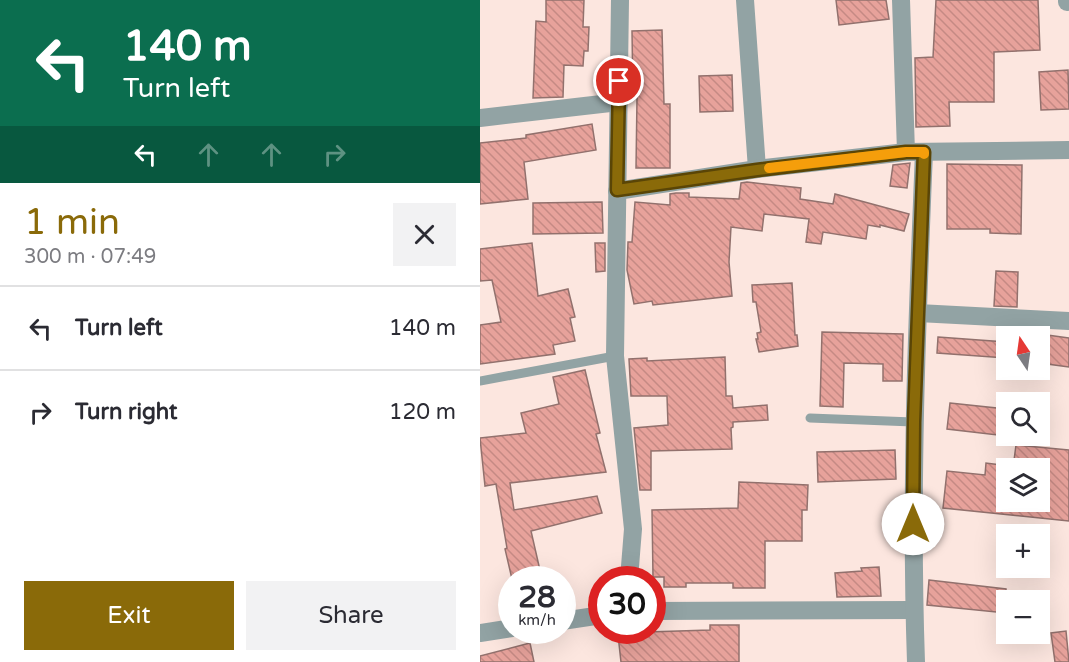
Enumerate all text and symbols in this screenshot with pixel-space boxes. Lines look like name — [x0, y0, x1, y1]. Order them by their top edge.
text: 140 m — [123, 21, 252, 72]
icon: left — [24, 24, 102, 102]
pin — [593, 55, 644, 106]
icon: arrive — [602, 64, 635, 97]
text: Turn left — [123, 72, 230, 105]
icon: left — [129, 138, 162, 171]
icon: ahead — [192, 138, 225, 171]
icon: ahead — [255, 138, 288, 171]
icon: right — [318, 138, 351, 171]
text: 1 min — [24, 201, 120, 244]
button: close — [393, 203, 456, 266]
text: 300 m · 07:49 — [24, 245, 156, 269]
icon: left — [24, 312, 57, 345]
text: Turn left — [75, 315, 163, 341]
text: 140 m — [389, 315, 456, 341]
north arrow — [996, 326, 1050, 380]
map controls — [996, 326, 1050, 644]
button: search — [996, 392, 1050, 446]
icon: right — [24, 396, 57, 429]
text: Turn right — [75, 399, 177, 425]
text: 120 m — [389, 399, 456, 425]
button: layers — [996, 458, 1050, 512]
position arrow — [881, 492, 945, 556]
button: + — [996, 524, 1050, 578]
speed limit sign: 30 — [588, 566, 666, 644]
text: 28 — [518, 579, 556, 616]
button: Exit — [24, 581, 234, 650]
button: Share — [246, 581, 456, 650]
button: − — [996, 590, 1050, 644]
text: km/h — [518, 611, 556, 629]

